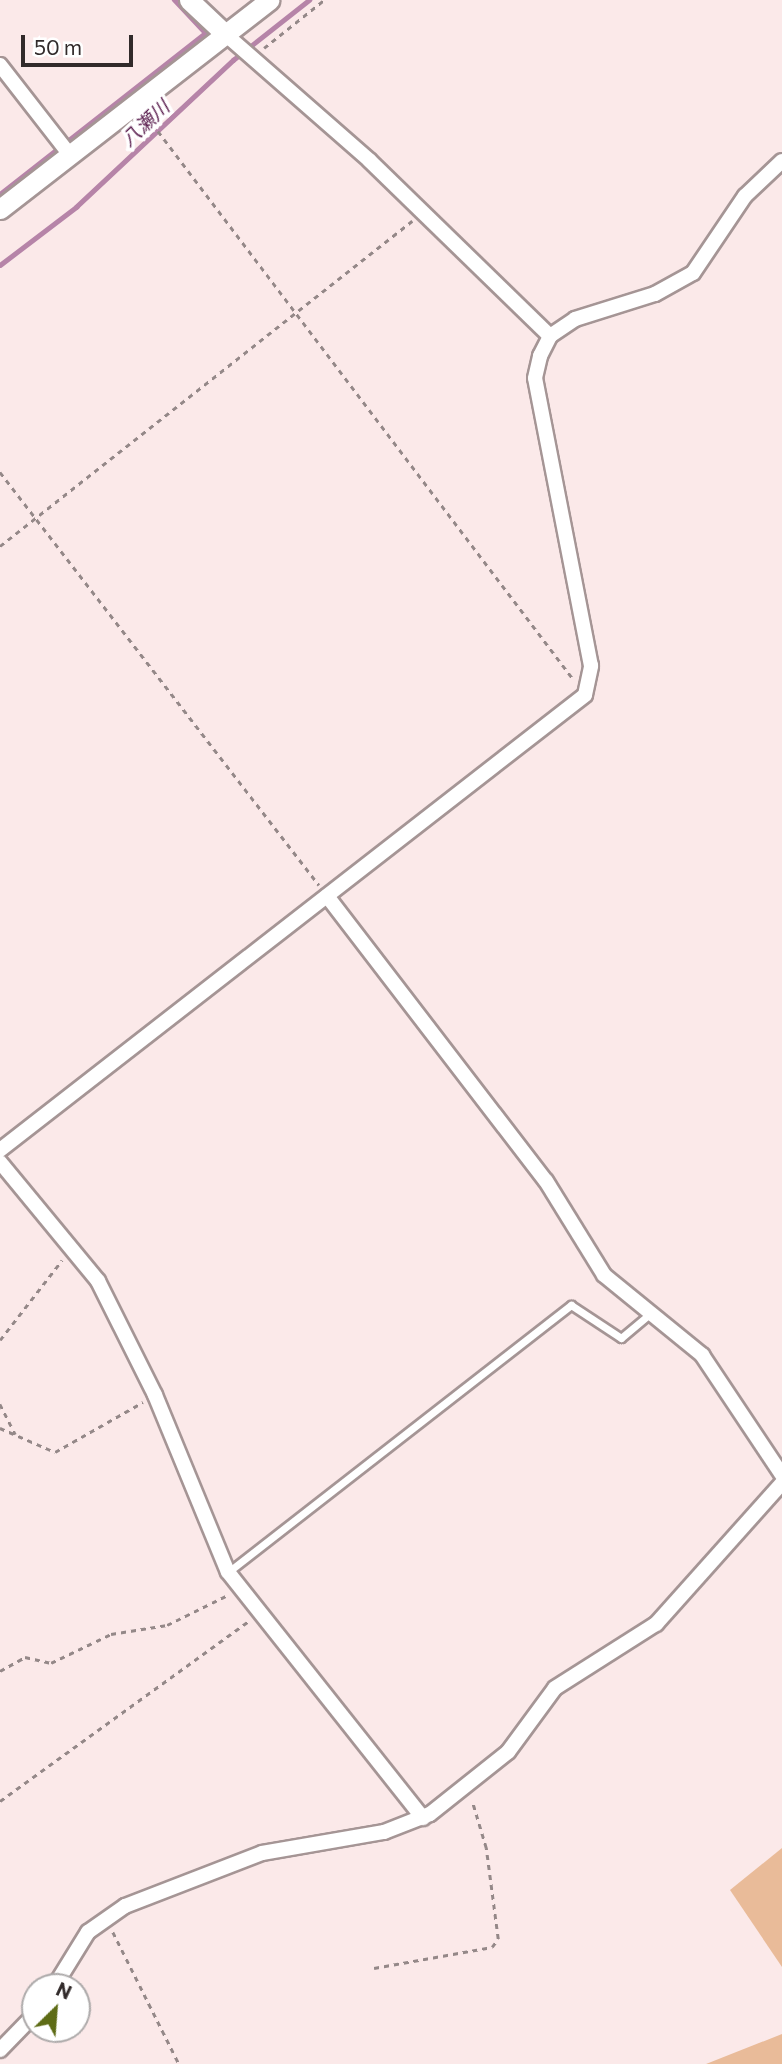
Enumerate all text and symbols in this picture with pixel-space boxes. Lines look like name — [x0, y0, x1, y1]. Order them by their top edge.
scale bar — [24, 21, 136, 65]
text: 50 m — [34, 34, 82, 59]
water label: 八瀬川 — [116, 95, 174, 151]
north arrow — [21, 1973, 91, 2043]
text: N — [53, 1977, 76, 2004]

